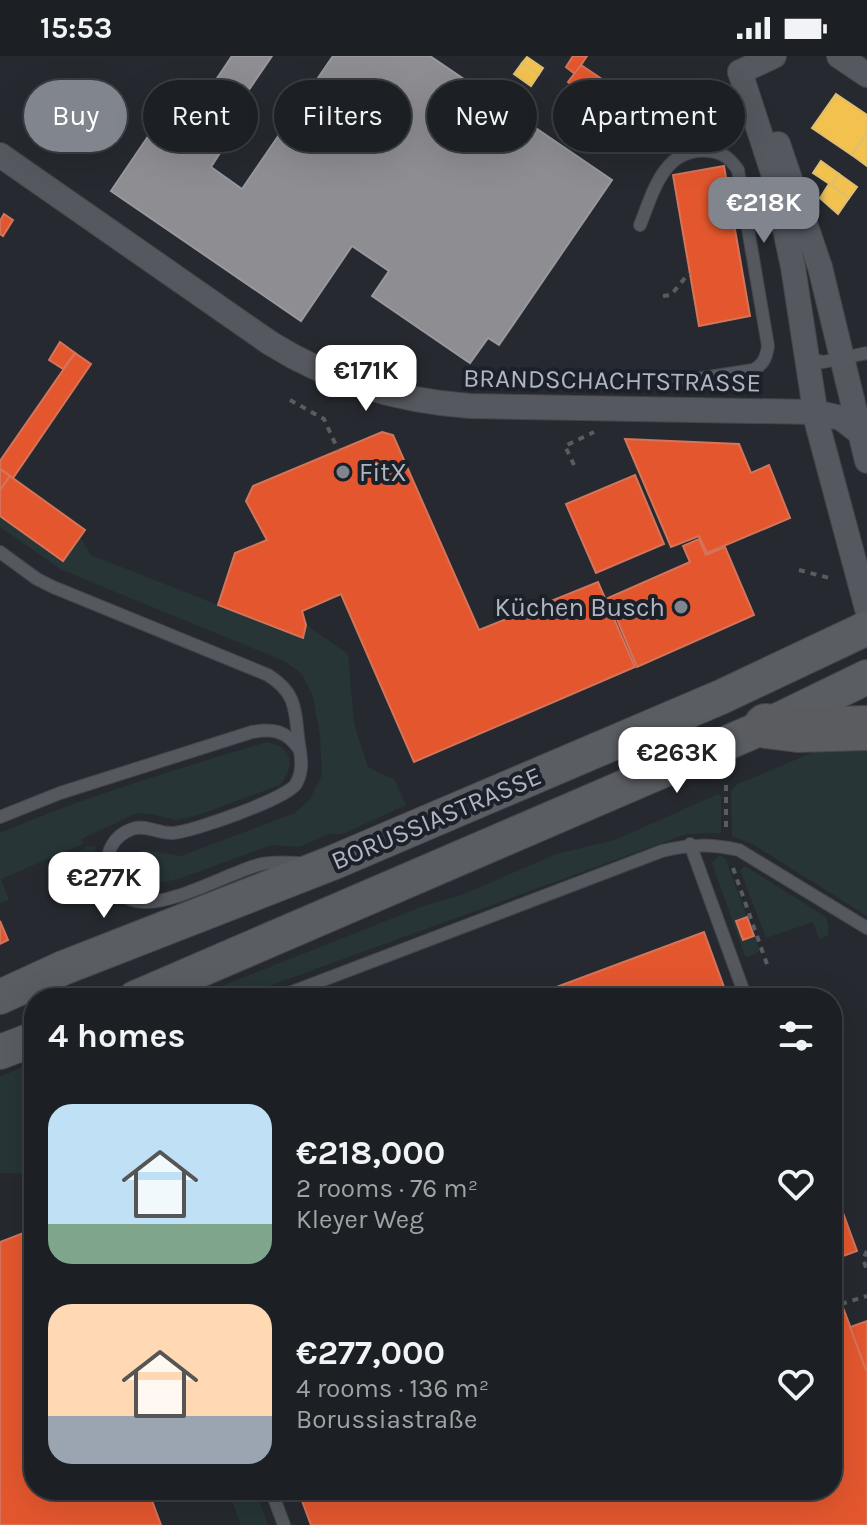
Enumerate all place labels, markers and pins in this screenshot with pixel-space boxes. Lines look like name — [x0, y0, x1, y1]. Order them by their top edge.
pin: €218K — [708, 177, 820, 245]
pin: €171K — [310, 345, 422, 413]
place label: FitX — [359, 457, 407, 488]
marker: FitX — [334, 463, 352, 481]
place label: Küchen Busch — [494, 592, 665, 623]
marker: Küchen Busch — [672, 598, 690, 616]
pin: €263K — [621, 727, 733, 795]
pin: €277K — [48, 852, 160, 920]

